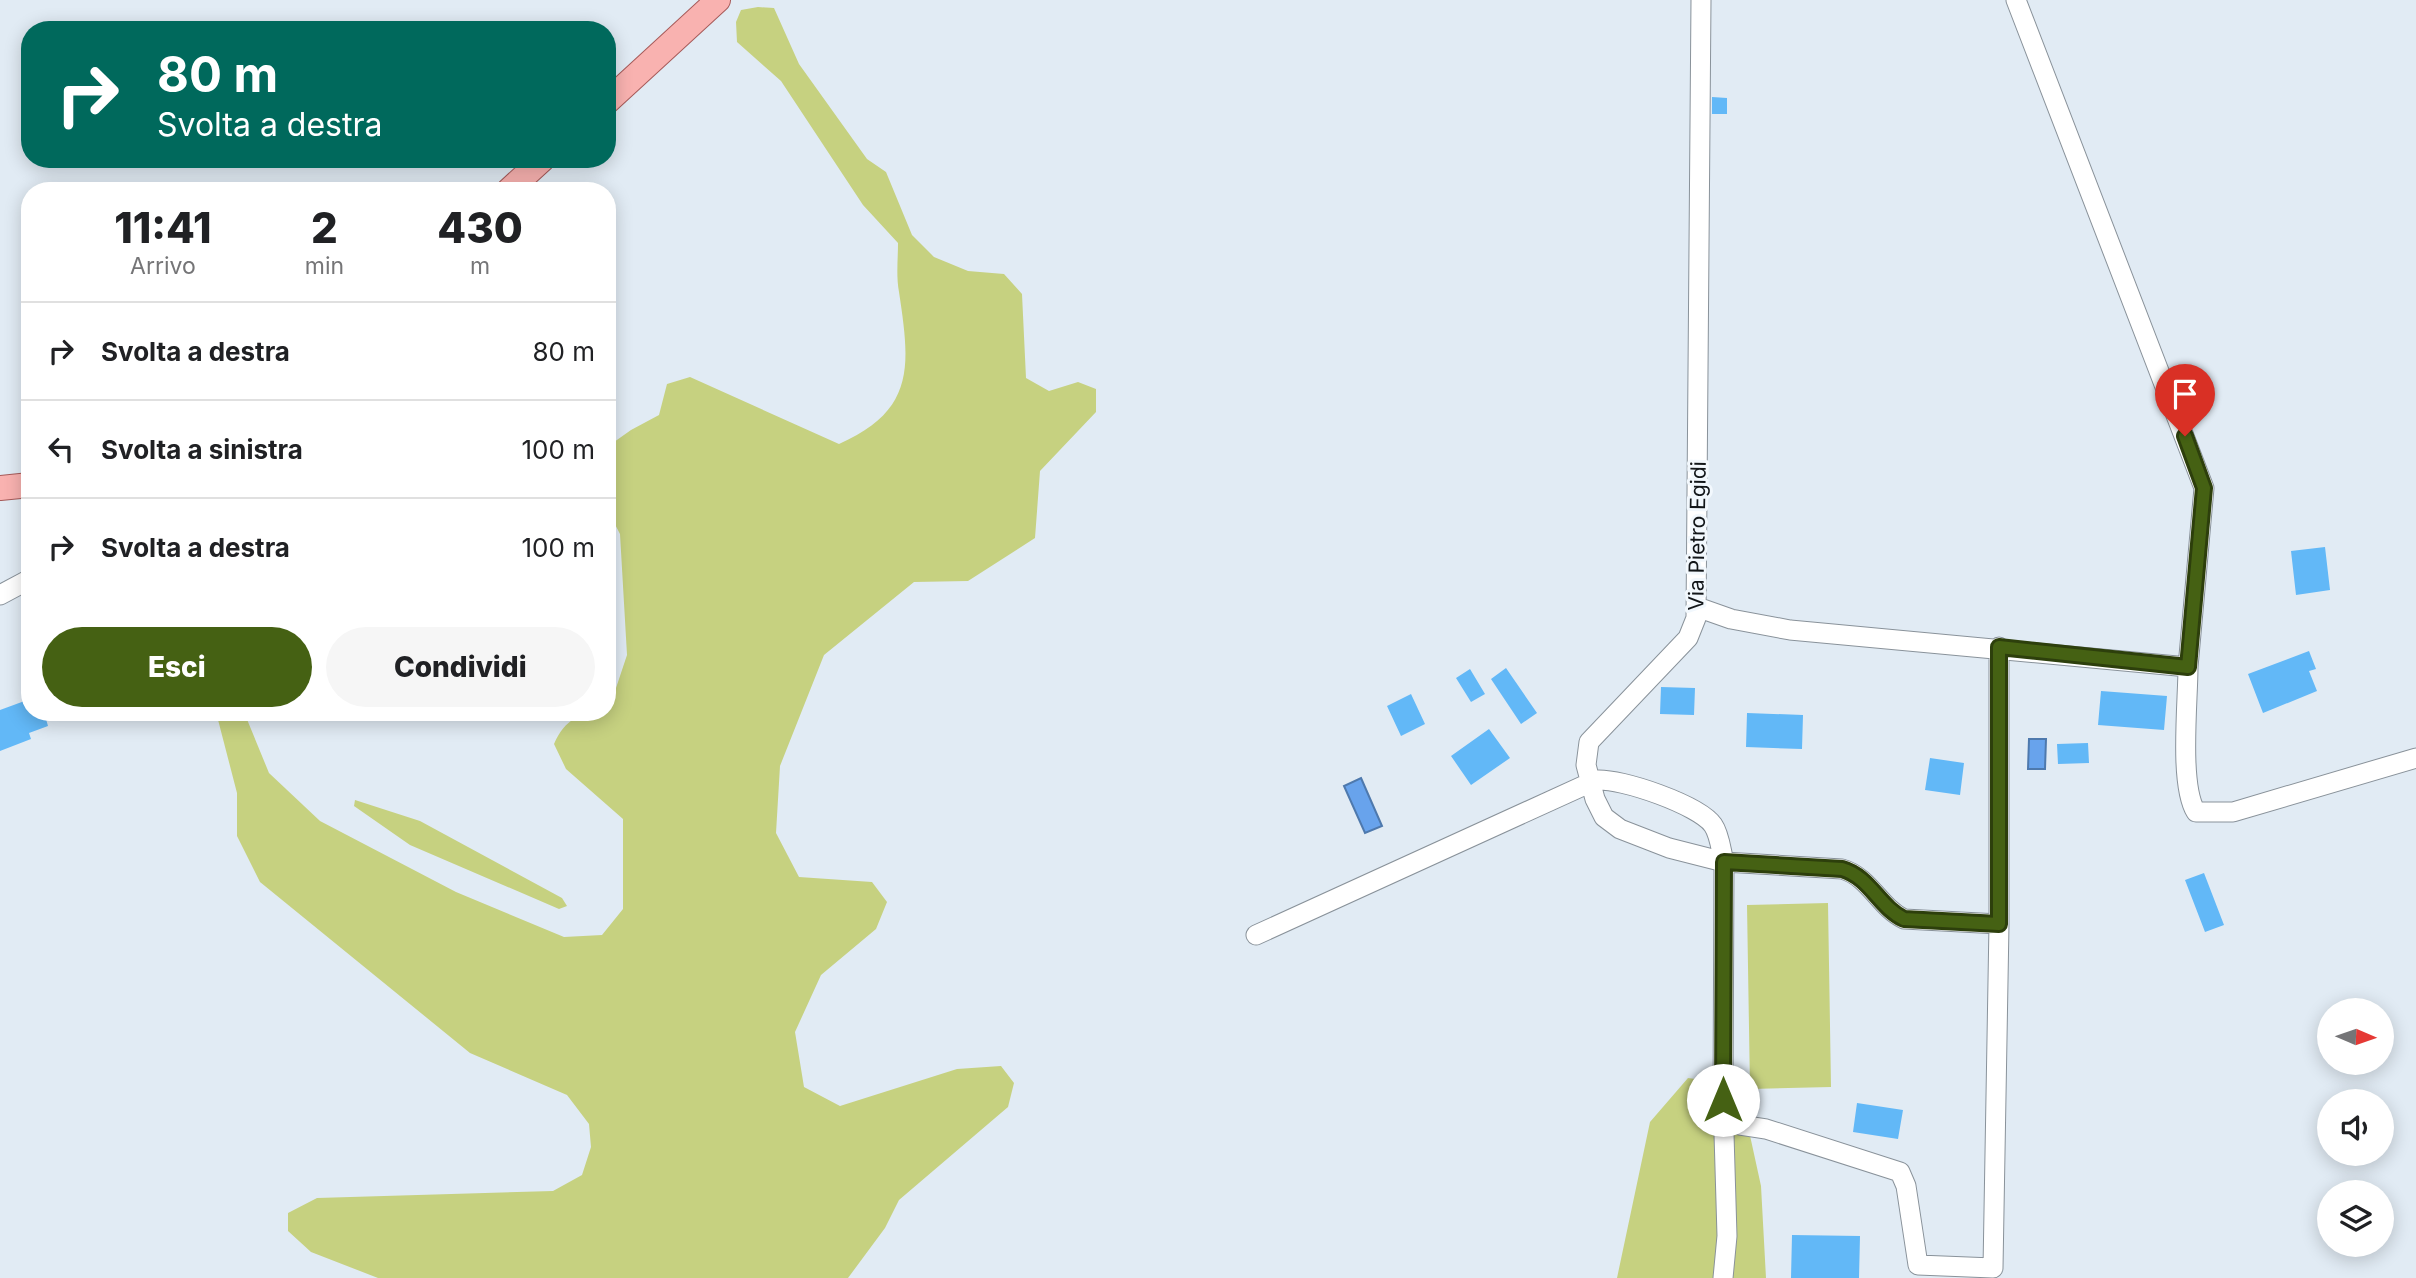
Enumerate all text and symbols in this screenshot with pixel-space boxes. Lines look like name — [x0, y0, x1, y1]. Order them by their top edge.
text: 80 m — [157, 45, 278, 104]
icon: right — [42, 49, 133, 140]
text: Svolta a destra — [157, 105, 382, 144]
text: 11:41 — [114, 202, 212, 253]
text: 2 — [311, 202, 338, 253]
text: 430 — [437, 202, 523, 253]
text: Arrivo — [130, 252, 196, 280]
text: min — [305, 252, 344, 280]
text: m — [470, 252, 490, 280]
icon: right — [42, 332, 80, 370]
text: Svolta a destra — [101, 336, 290, 367]
text: 80 m — [532, 336, 595, 367]
pin — [2155, 364, 2215, 436]
icon: arrive — [2166, 375, 2204, 413]
icon: left — [42, 430, 80, 468]
text: Svolta a sinistra — [101, 434, 303, 465]
text: 100 m — [522, 434, 595, 465]
street label: Via Pietro Egidi — [1683, 461, 1711, 611]
icon: right — [42, 528, 80, 566]
text: Svolta a destra — [101, 532, 290, 563]
text: 100 m — [522, 532, 595, 563]
button: Esci — [42, 627, 312, 707]
button: Condividi — [326, 627, 595, 707]
north arrow — [2317, 998, 2394, 1074]
map controls — [2317, 998, 2394, 1257]
position arrow — [1686, 1063, 1760, 1137]
button: sound — [2317, 1089, 2394, 1166]
button: layers — [2317, 1180, 2394, 1257]

